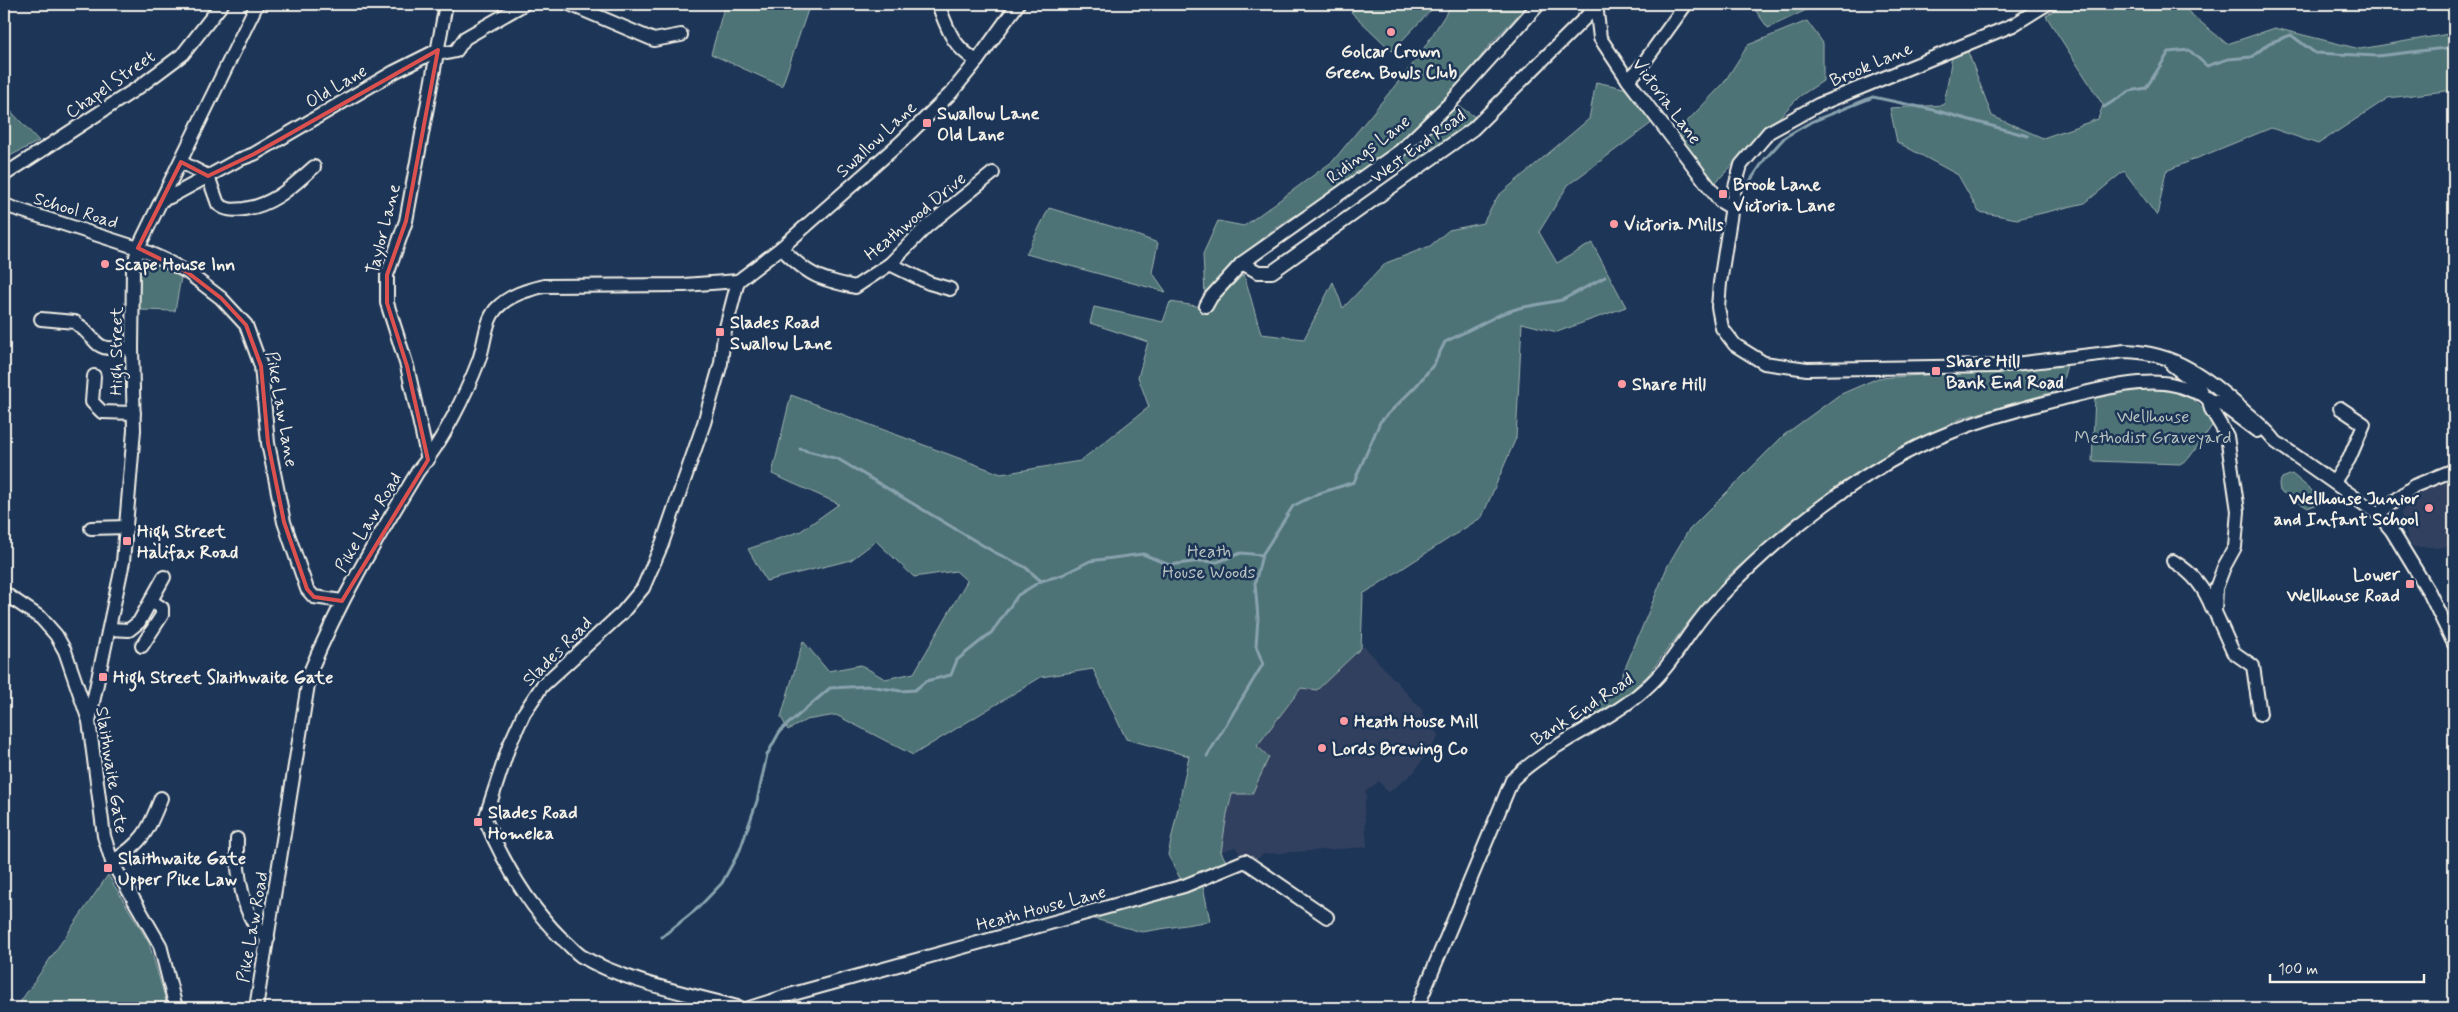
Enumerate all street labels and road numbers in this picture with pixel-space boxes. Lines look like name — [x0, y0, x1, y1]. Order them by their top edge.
street label: Brook Lane — [1826, 37, 1917, 93]
street label: Chapel Street — [61, 45, 160, 125]
street label: Victoria Lane — [1626, 54, 1707, 150]
street label: Old Lane — [301, 59, 372, 115]
street label: Swallow Lane — [831, 96, 922, 183]
street label: West End Road — [1366, 104, 1471, 190]
street label: Ridings Lane — [1322, 110, 1415, 190]
street label: Heathwood Drive — [860, 167, 972, 267]
street label: Taylor Lane — [361, 181, 407, 277]
street label: School Road — [31, 187, 121, 235]
street label: High Street — [105, 306, 131, 395]
street label: Pike Law Lane — [259, 349, 303, 469]
street label: Pike Law Road — [330, 468, 408, 577]
street label: Slades Road — [518, 612, 598, 692]
street label: Bank End Road — [1527, 668, 1638, 752]
street label: Slaithwaite Gate — [89, 705, 133, 835]
street label: Pike Law Road — [231, 870, 275, 984]
street label: Heath House Lane — [974, 880, 1109, 938]

